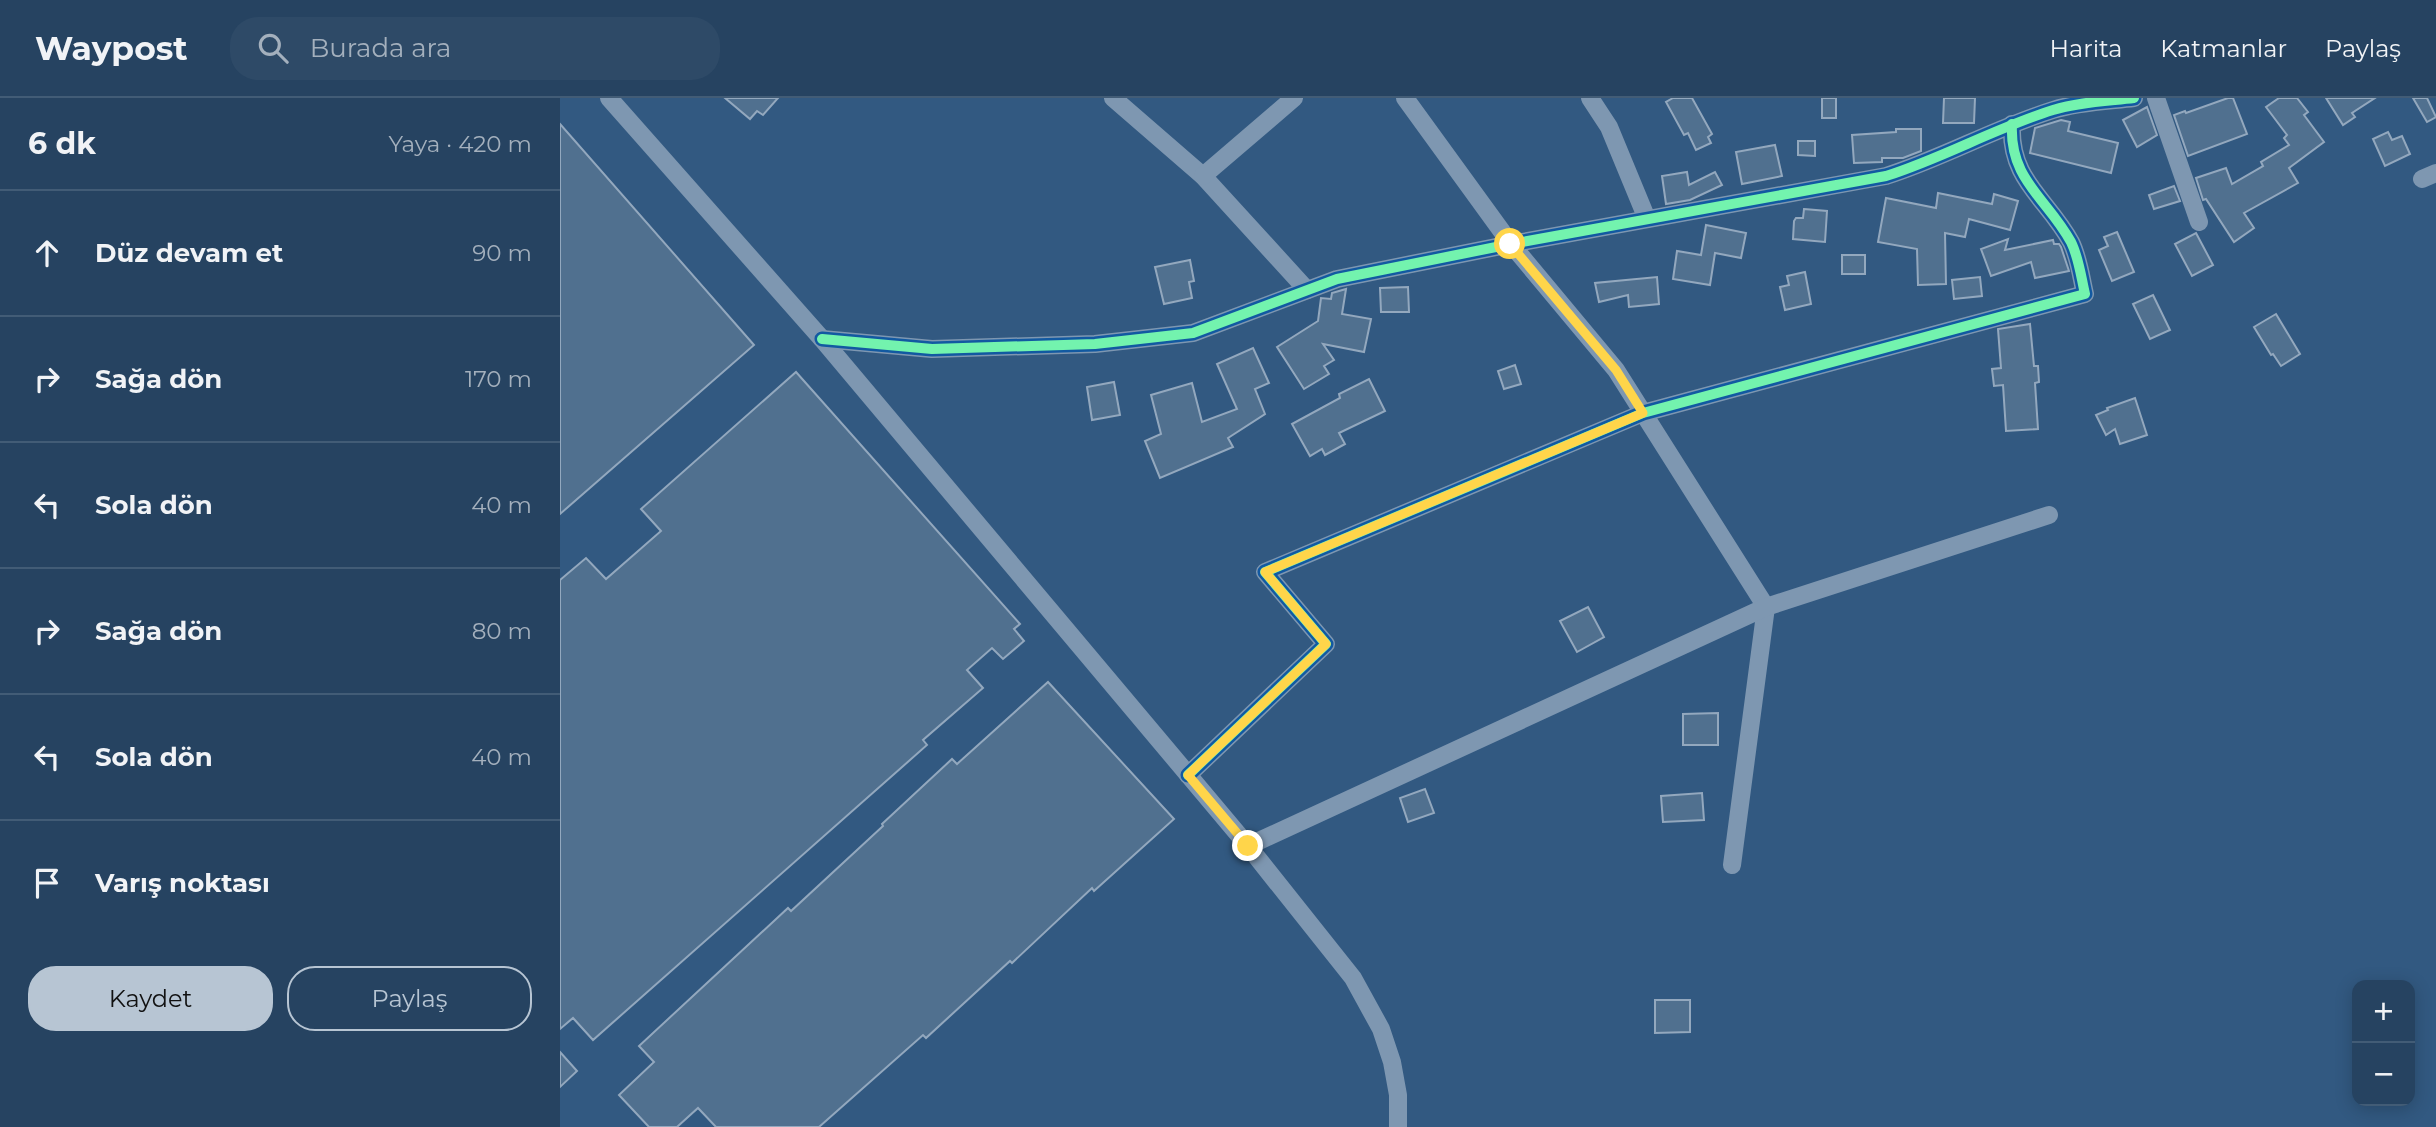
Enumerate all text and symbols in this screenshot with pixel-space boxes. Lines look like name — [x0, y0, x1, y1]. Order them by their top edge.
search box — [230, 17, 720, 80]
text: Waypost — [35, 28, 188, 68]
icon: search — [254, 29, 292, 67]
text: Burada ara — [310, 32, 451, 64]
text: Harita — [2050, 34, 2122, 63]
text: Katmanlar — [2160, 34, 2287, 63]
text: Paylaş — [2325, 34, 2401, 63]
text: 6 dk — [28, 125, 96, 162]
text: Yaya · 420 m — [389, 130, 532, 158]
route start — [1494, 228, 1525, 259]
icon: ahead — [28, 234, 66, 272]
text: Düz devam et — [95, 237, 283, 269]
text: 90 m — [472, 239, 532, 267]
icon: right — [28, 360, 66, 398]
text: Sağa dön — [95, 363, 222, 395]
text: 170 m — [465, 365, 532, 393]
icon: left — [28, 486, 66, 524]
text: Sola dön — [95, 489, 213, 521]
text: 40 m — [471, 491, 532, 519]
icon: right — [28, 612, 66, 650]
text: Sağa dön — [95, 615, 222, 647]
text: 80 m — [472, 617, 532, 645]
icon: left — [28, 738, 66, 776]
text: Sola dön — [95, 741, 213, 773]
text: 40 m — [471, 743, 532, 771]
route end — [1232, 830, 1263, 861]
icon: arrive — [28, 864, 66, 902]
text: Varış noktası — [95, 867, 270, 899]
button: Kaydet — [28, 966, 273, 1031]
button: Paylaş — [287, 966, 532, 1031]
map controls — [2352, 980, 2415, 1106]
button: + — [2352, 980, 2415, 1043]
button: − — [2352, 1043, 2415, 1106]

